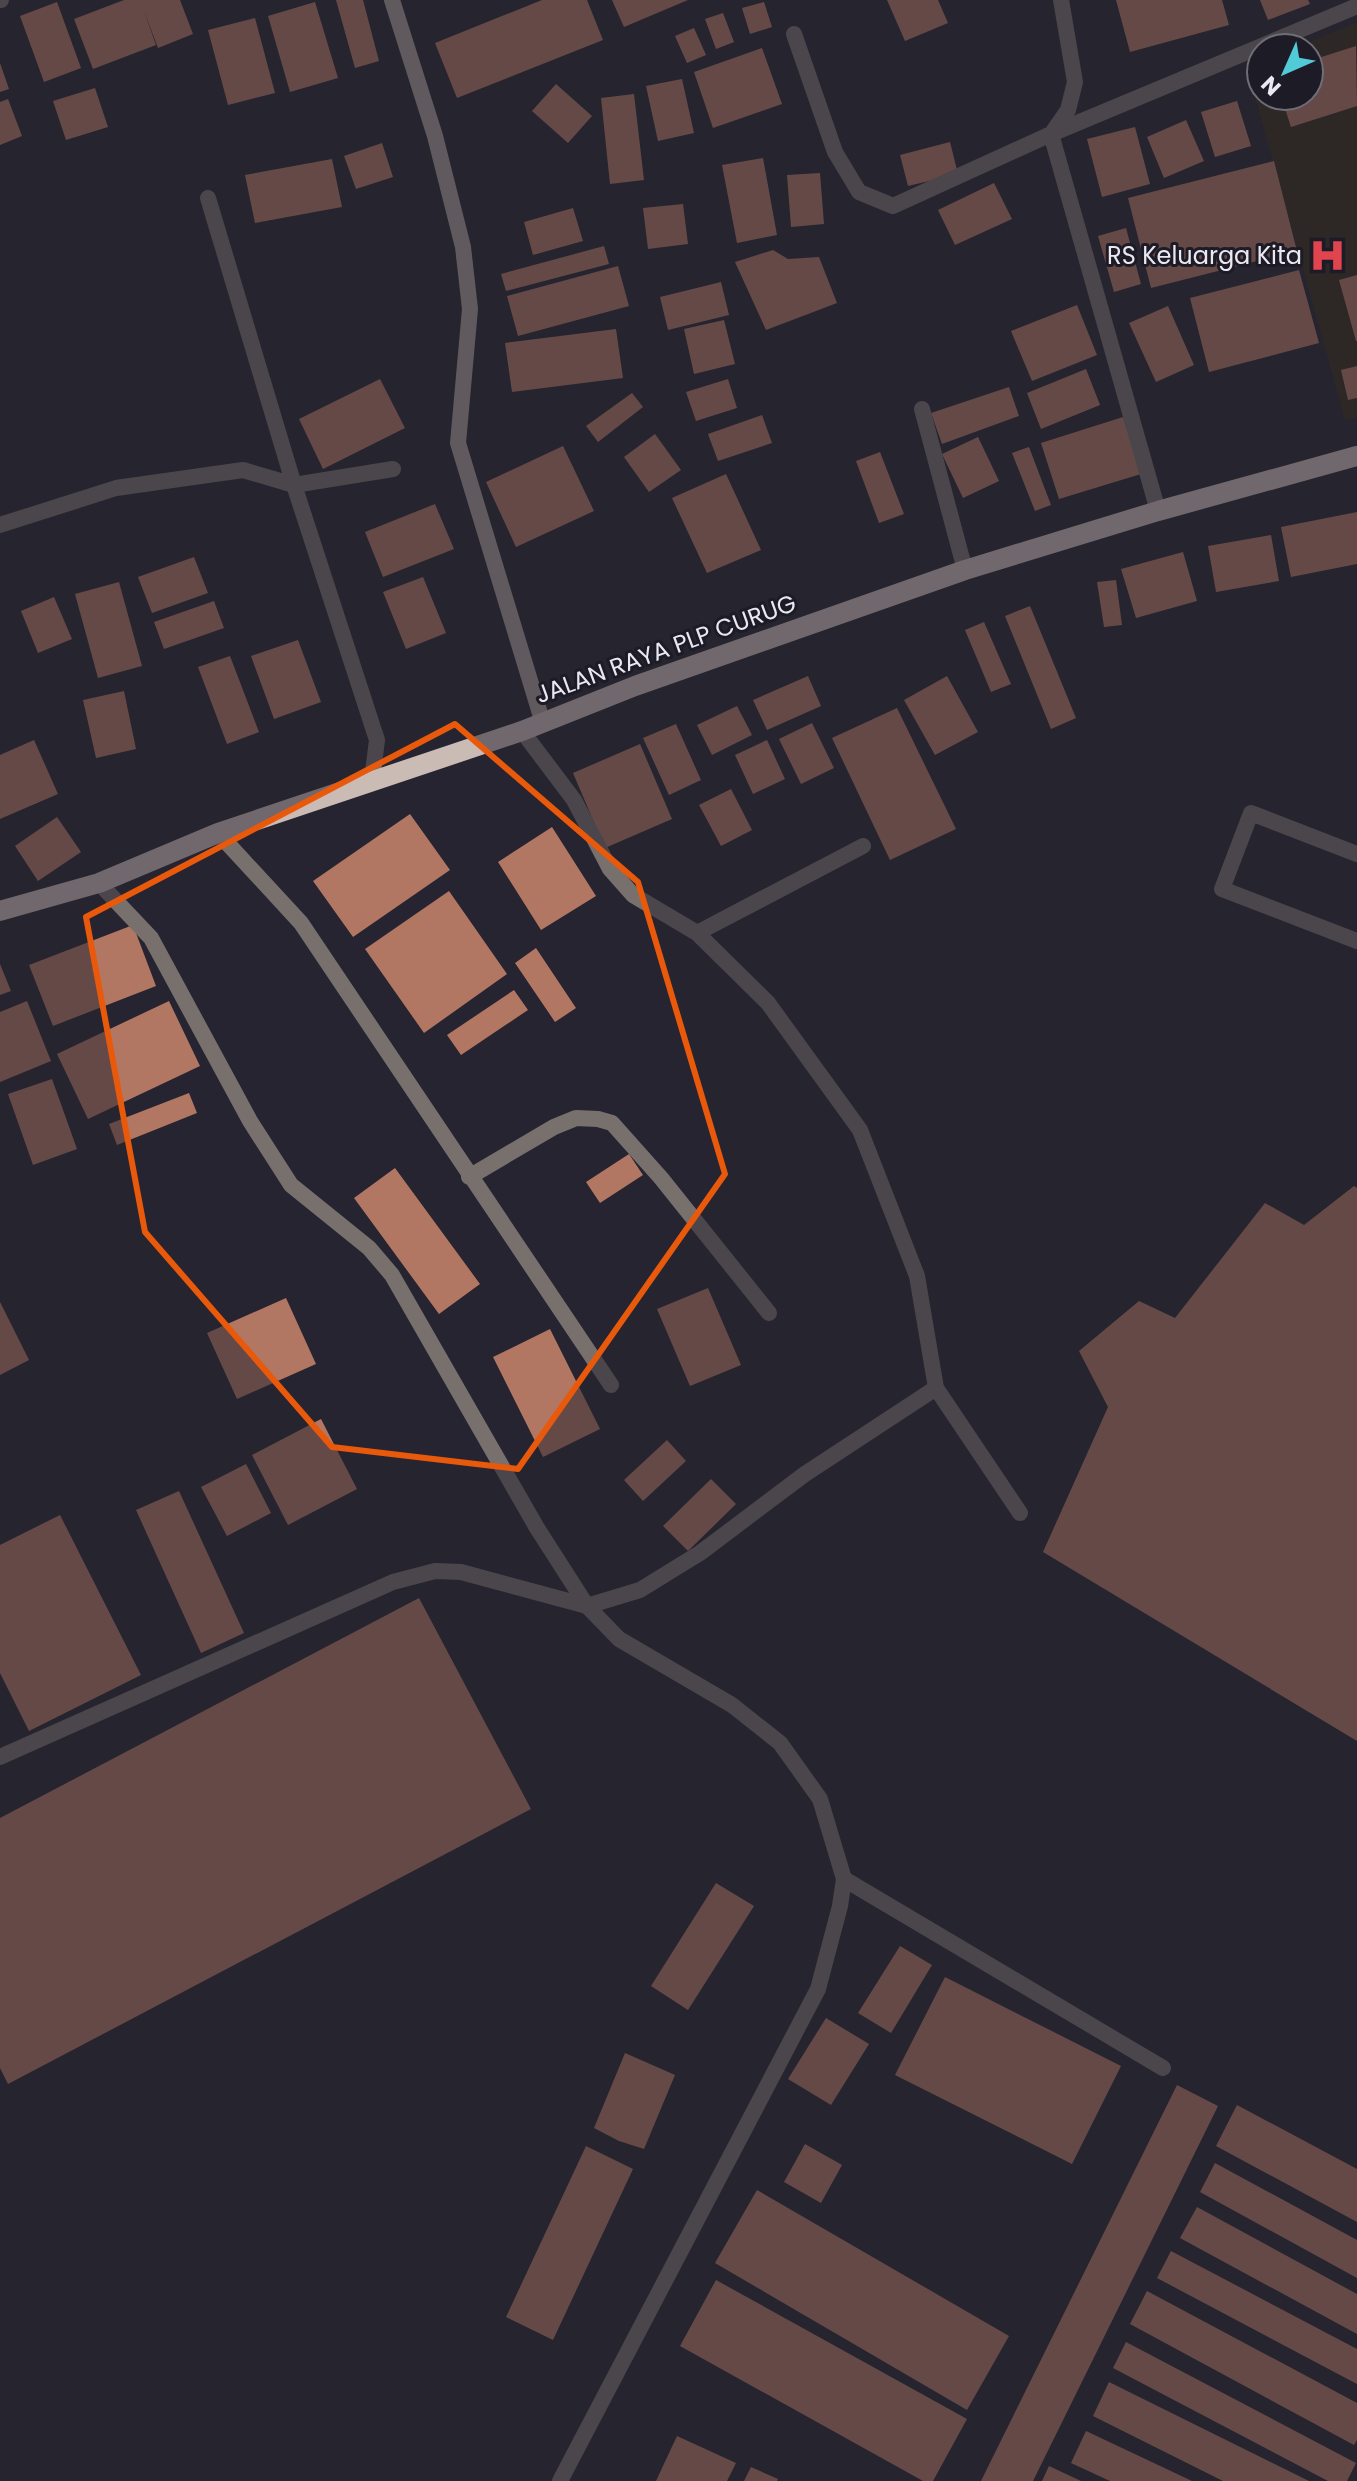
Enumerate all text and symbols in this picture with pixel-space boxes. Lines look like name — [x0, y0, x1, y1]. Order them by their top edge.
north arrow — [1245, 32, 1325, 112]
text: N — [1254, 69, 1288, 103]
hospital icon: RS Keluarga Kita — [1309, 237, 1347, 275]
place label: RS Keluarga Kita — [1107, 239, 1302, 272]
street label: JALAN RAYA PLP CURUG — [531, 586, 801, 711]

